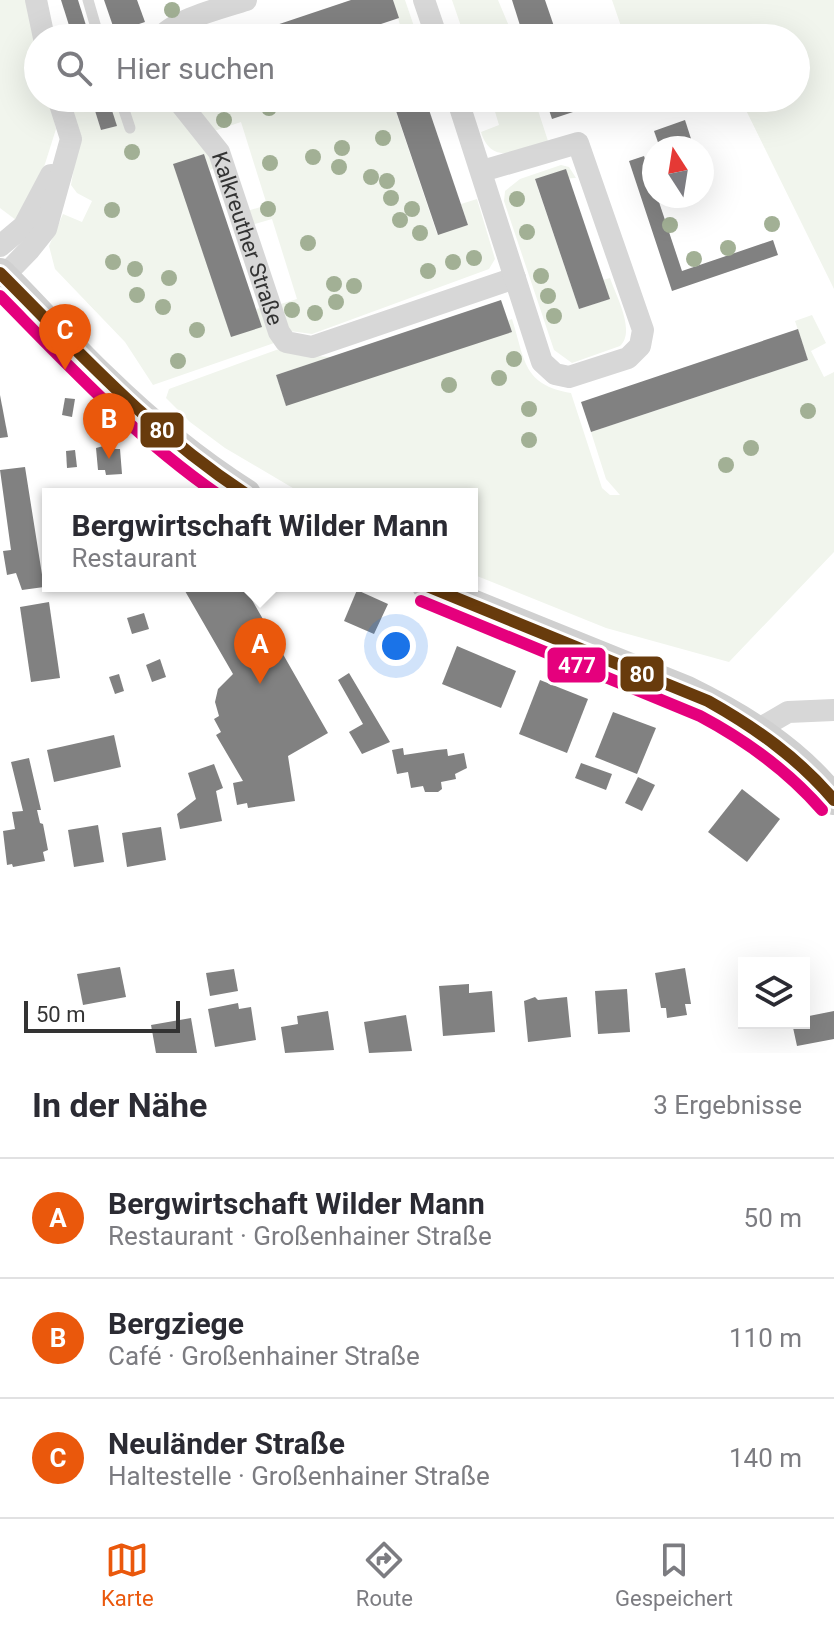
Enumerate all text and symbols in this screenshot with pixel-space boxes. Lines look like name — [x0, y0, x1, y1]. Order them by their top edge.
search box — [24, 24, 810, 112]
icon: search — [52, 46, 96, 90]
text: Hier suchen — [116, 51, 275, 86]
north arrow — [642, 136, 714, 208]
street label: Kalkreuther Straße — [207, 148, 288, 328]
pin: C — [39, 304, 91, 370]
pin: B — [83, 393, 135, 459]
line badge: 80 — [139, 411, 185, 449]
text: 80 — [149, 418, 175, 443]
popup — [42, 488, 478, 592]
text: Bergwirtschaft Wilder Mann — [72, 508, 448, 543]
text: Restaurant — [72, 543, 197, 573]
pin: A — [234, 618, 286, 684]
your location — [376, 626, 416, 666]
line badge: 477 — [546, 646, 607, 684]
text: 477 — [558, 653, 596, 678]
line badge: 80 — [619, 655, 665, 693]
text: 80 — [629, 662, 655, 687]
map controls — [738, 957, 810, 1029]
button: layers — [738, 957, 810, 1029]
scale bar — [24, 997, 180, 1033]
text: 50 m — [36, 1002, 85, 1027]
text: In der Nähe — [32, 1085, 207, 1125]
text: 3 Ergebnisse — [653, 1090, 802, 1120]
text: Bergwirtschaft Wilder Mann — [108, 1186, 485, 1221]
text: A — [49, 1203, 67, 1233]
text: 50 m — [744, 1203, 802, 1233]
text: Restaurant · Großenhainer Straße — [108, 1221, 492, 1251]
text: Bergziege — [108, 1306, 244, 1341]
text: B — [50, 1323, 66, 1353]
text: 110 m — [729, 1323, 802, 1353]
text: Café · Großenhainer Straße — [108, 1341, 420, 1371]
text: Neuländer Straße — [108, 1426, 345, 1461]
text: C — [49, 1443, 67, 1473]
text: 140 m — [729, 1443, 802, 1473]
text: Haltestelle · Großenhainer Straße — [108, 1461, 490, 1491]
tab: Karte — [101, 1538, 154, 1611]
tab: Route — [356, 1538, 413, 1611]
tab: Gespeichert — [615, 1538, 733, 1611]

